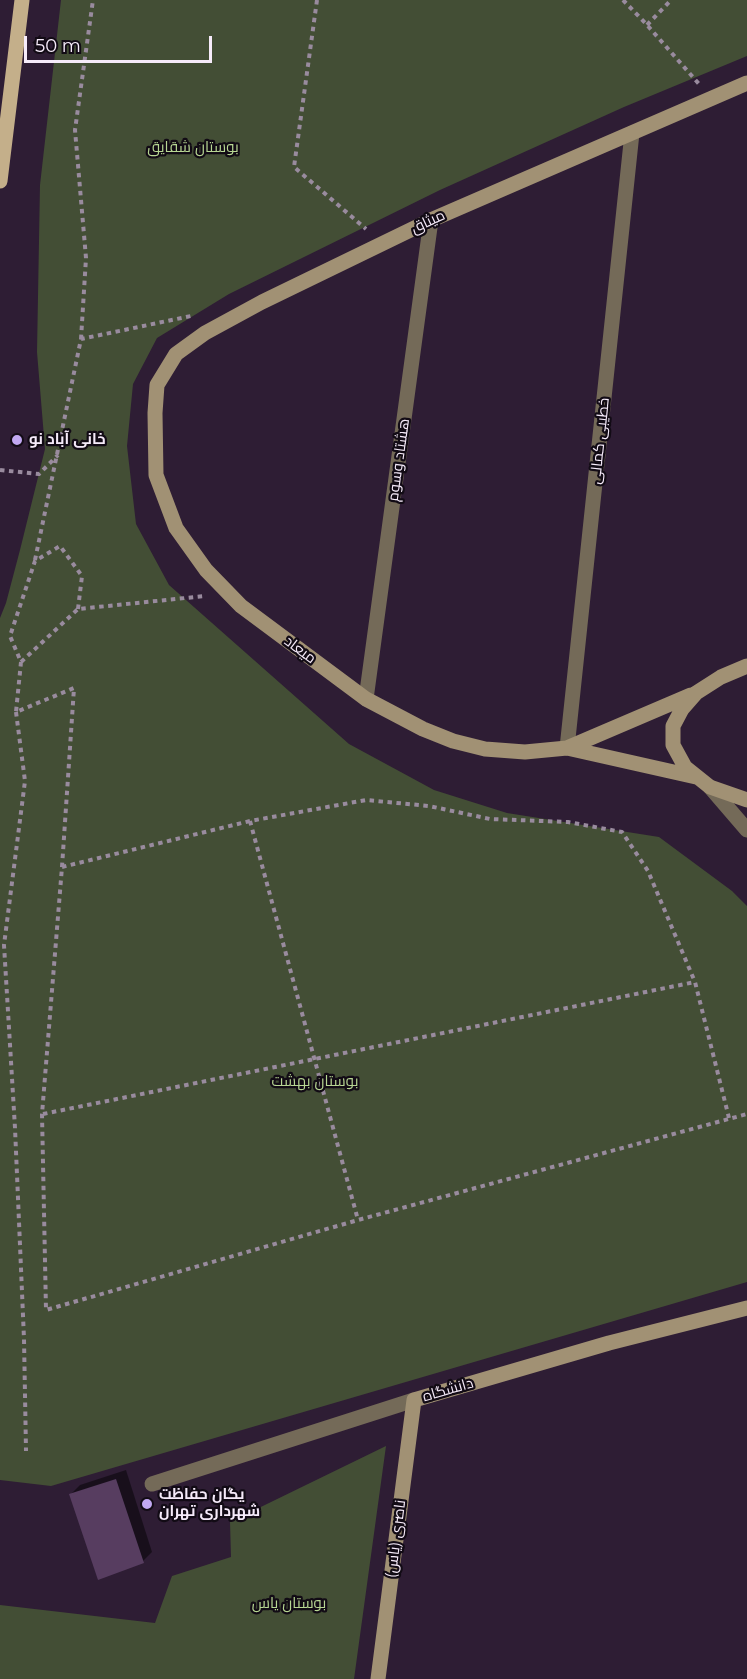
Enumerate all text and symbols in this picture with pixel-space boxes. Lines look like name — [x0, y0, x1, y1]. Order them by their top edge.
scale bar — [27, 24, 214, 62]
text: 50 m — [35, 35, 81, 57]
park label: بوستان شقایق — [147, 139, 239, 157]
street label: میثاق — [408, 206, 448, 238]
street label: خطیبی کمالی — [587, 397, 613, 485]
street label: هشتاد وسوم — [384, 417, 414, 503]
place label: خانی آباد نو — [29, 431, 106, 449]
marker: خانی آباد نو — [10, 433, 24, 447]
street label: میعاد — [281, 632, 319, 668]
park label: بوستان بهشت — [272, 1073, 358, 1091]
street label: دانشگاه — [421, 1374, 475, 1406]
place label: یگان حفاظت شهرداری تهران — [159, 1486, 260, 1521]
marker: یگان حفاظت شهرداری تهران — [140, 1497, 154, 1511]
street label: ناصری (یاس) — [382, 1499, 410, 1579]
park label: بوستان یاس — [252, 1595, 326, 1613]

